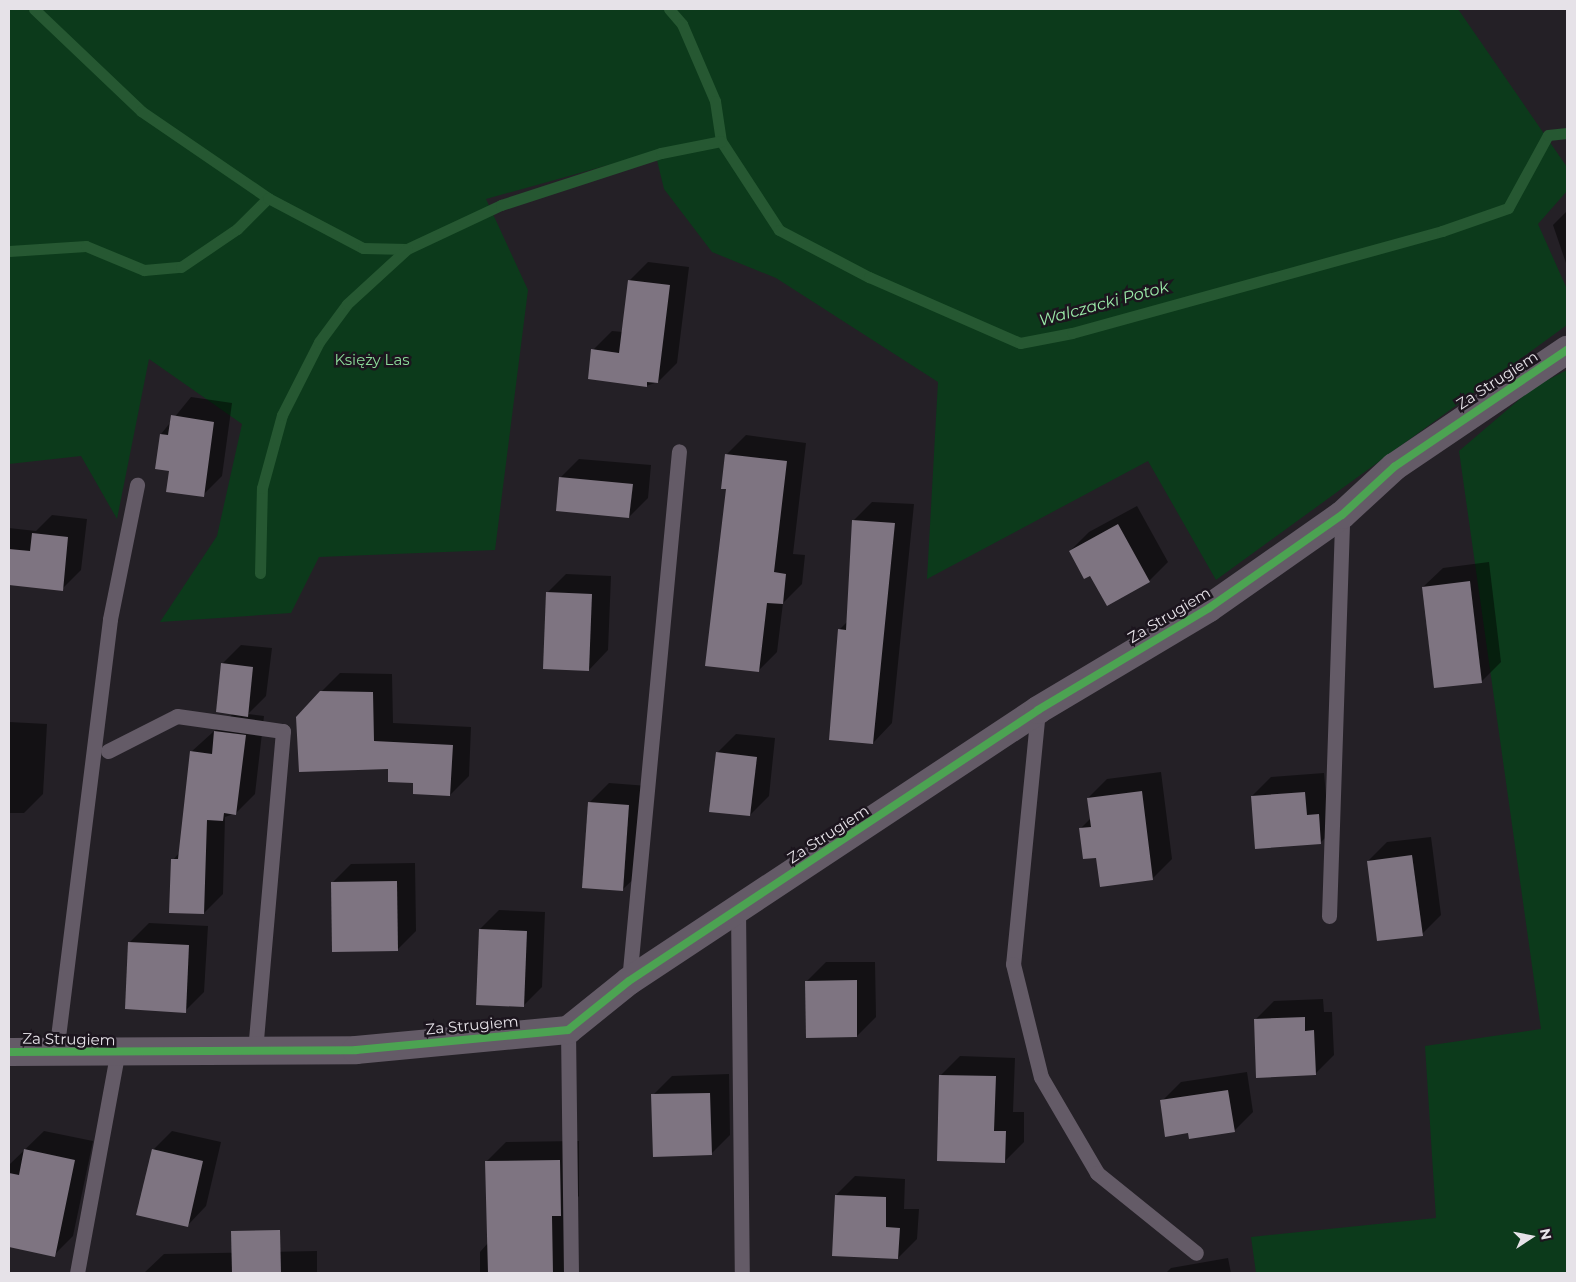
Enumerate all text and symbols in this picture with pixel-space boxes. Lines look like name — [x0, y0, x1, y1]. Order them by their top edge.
water label: Walczacki Potok — [1037, 277, 1171, 331]
street label: Za Strugiem — [1453, 347, 1541, 413]
park label: Księży Las — [334, 351, 410, 369]
street label: Za Strugiem — [1124, 583, 1214, 647]
street label: Za Strugiem — [784, 801, 872, 867]
street label: Za Strugiem — [425, 1012, 519, 1038]
street label: Za Strugiem — [22, 1029, 116, 1049]
north arrow — [1506, 1212, 1556, 1262]
text: N — [1536, 1227, 1556, 1241]

